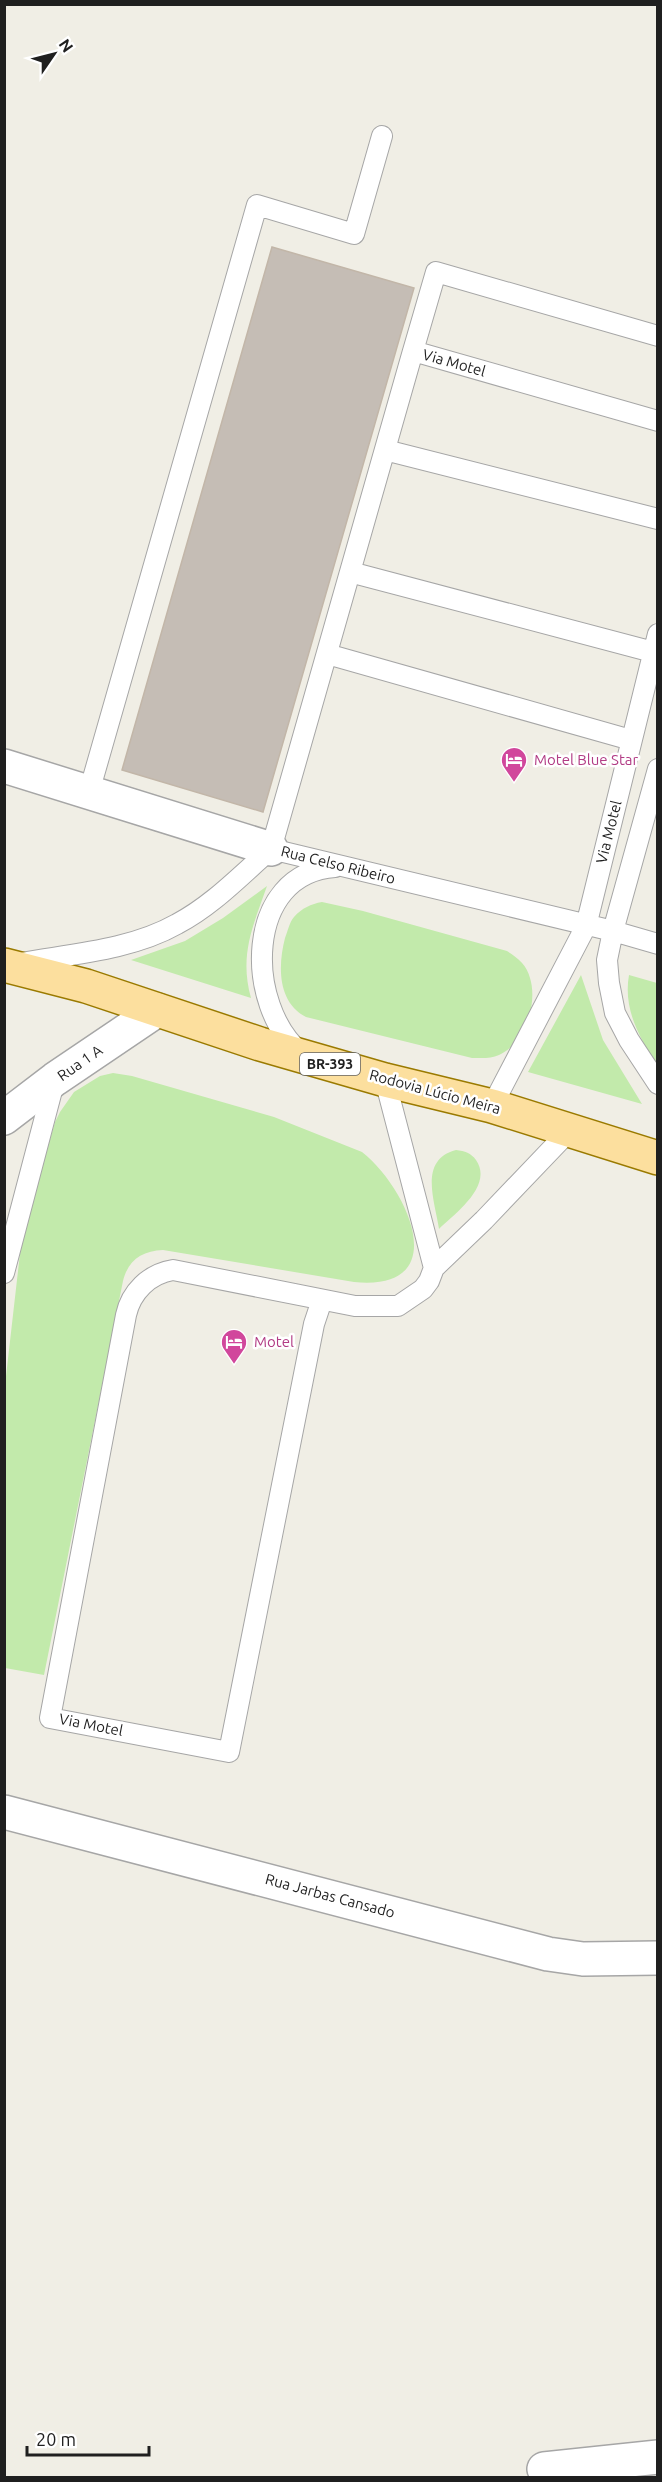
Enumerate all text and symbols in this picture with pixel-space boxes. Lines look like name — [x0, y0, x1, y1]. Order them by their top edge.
north arrow — [24, 24, 84, 84]
text: N — [55, 35, 77, 55]
street label: Via Motel — [421, 345, 488, 380]
hotel icon: Motel Blue Star — [499, 745, 529, 783]
place label: Motel Blue Star — [534, 751, 638, 768]
street label: Via Motel — [592, 798, 625, 865]
street label: Rua Celso Ribeiro — [279, 842, 397, 887]
street label: Rua 1 A — [54, 1041, 106, 1084]
road number: BR-393 — [300, 1053, 360, 1075]
street label: Rodovia Lúcio Meira — [368, 1066, 503, 1117]
hotel icon: Motel — [219, 1327, 249, 1365]
place label: Motel — [254, 1333, 294, 1350]
street label: Via Motel — [58, 1710, 125, 1739]
street label: Rua Jarbas Cansado — [263, 1870, 397, 1921]
scale bar — [27, 2419, 148, 2457]
text: 20 m — [36, 2429, 76, 2449]

